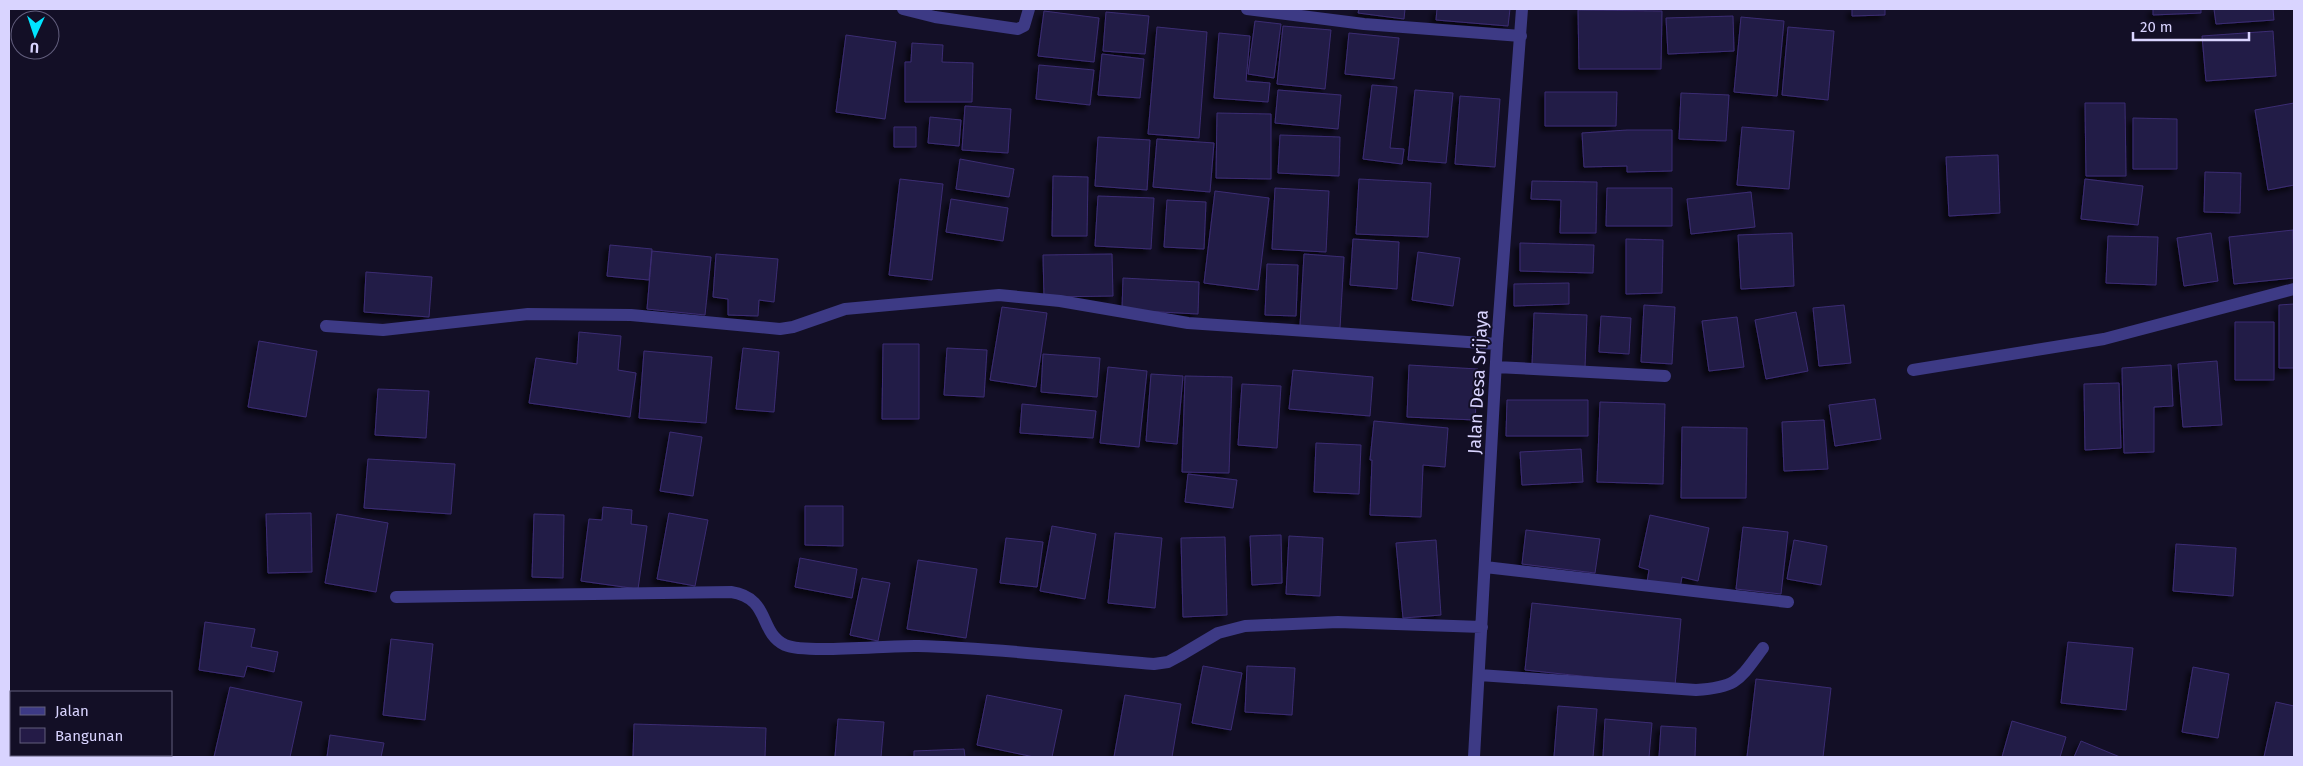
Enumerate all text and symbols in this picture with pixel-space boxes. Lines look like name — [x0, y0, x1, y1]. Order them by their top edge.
north arrow — [10, 10, 60, 60]
scale bar — [2133, 10, 2249, 42]
text: 20 m — [2140, 18, 2173, 36]
text: U — [29, 39, 39, 56]
street label: Jalan Desa Srijaya — [1463, 309, 1493, 455]
legend — [10, 691, 172, 756]
text: Jalan — [55, 702, 89, 720]
text: Bangunan — [55, 727, 123, 745]

